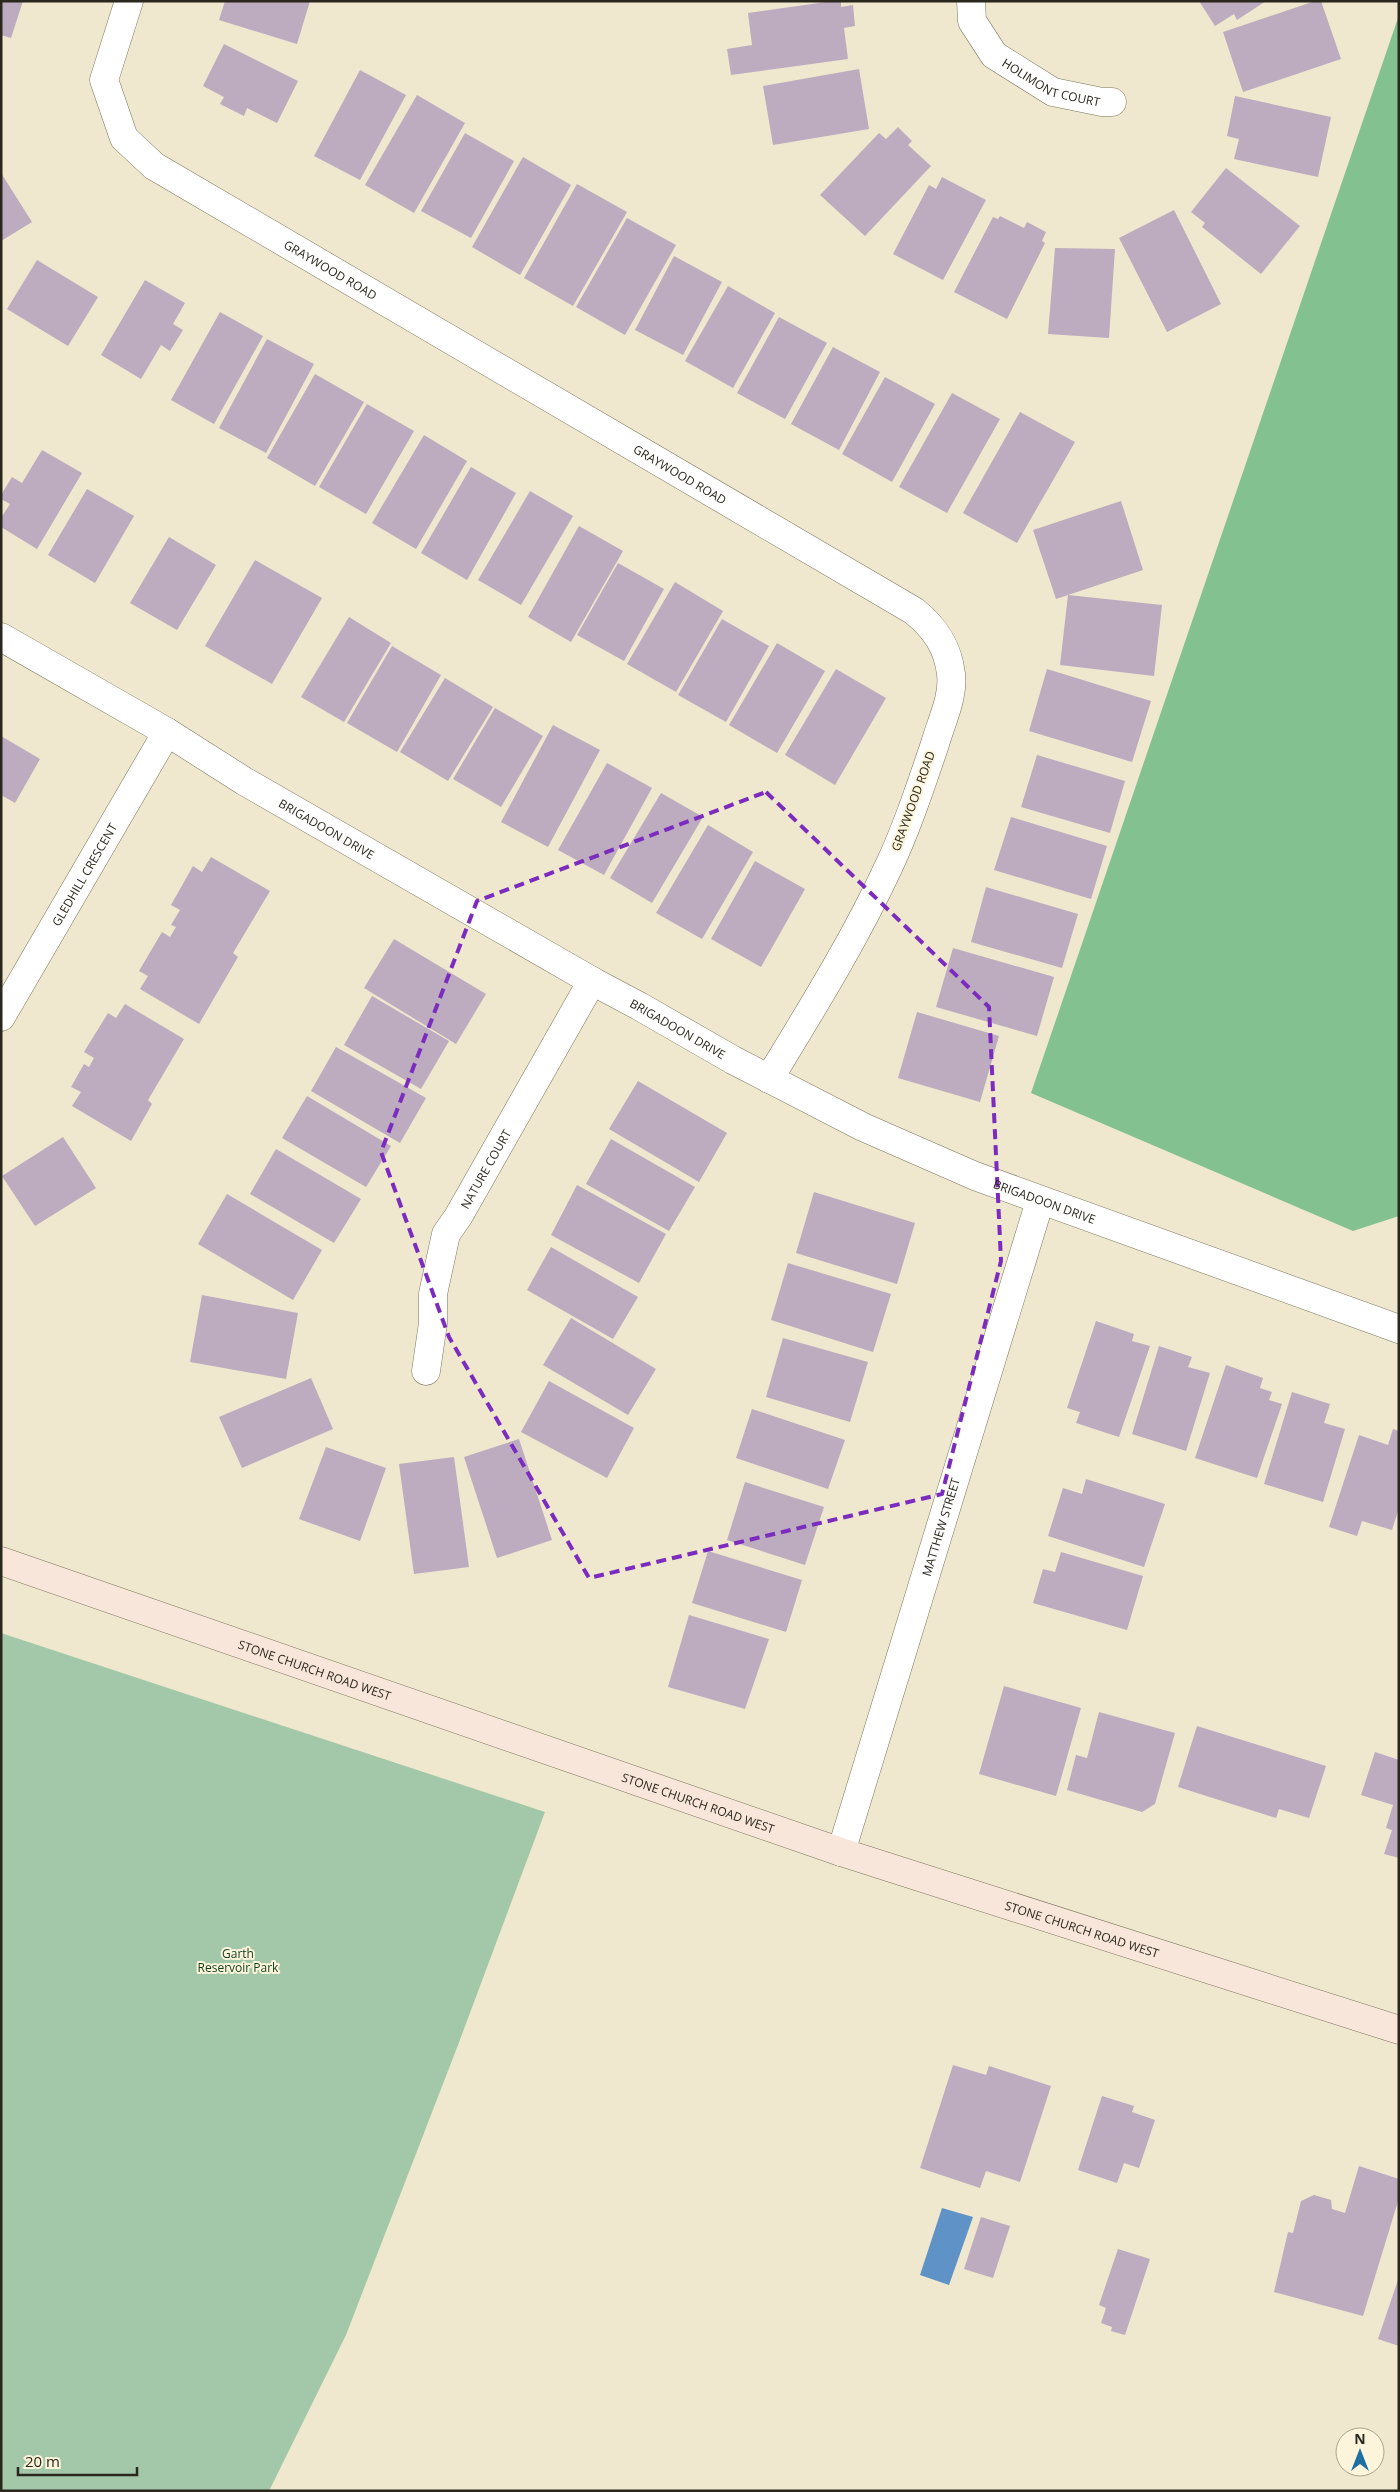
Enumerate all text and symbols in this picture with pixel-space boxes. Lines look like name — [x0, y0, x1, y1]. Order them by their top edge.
street label: HOLIMONT COURT — [999, 54, 1102, 110]
street label: GRAYWOOD ROAD — [281, 236, 380, 303]
street label: GRAYWOOD ROAD — [631, 440, 730, 508]
street label: GRAYWOOD ROAD — [887, 749, 939, 853]
street label: BRIGADOON DRIVE — [276, 794, 378, 863]
street label: GLEDHILL CRESCENT — [47, 820, 121, 929]
street label: BRIGADOON DRIVE — [627, 994, 729, 1063]
street label: NATURE COURT — [456, 1126, 515, 1212]
street label: BRIGADOON DRIVE — [991, 1175, 1098, 1227]
street label: MATTHEW STREET — [917, 1475, 964, 1578]
street label: STONE CHURCH ROAD WEST — [236, 1635, 394, 1704]
street label: STONE CHURCH ROAD WEST — [620, 1768, 777, 1837]
street label: STONE CHURCH ROAD WEST — [1003, 1896, 1162, 1962]
park label: Garth Reservoir Park — [198, 1945, 279, 1976]
north arrow — [1335, 2427, 1385, 2477]
text: N — [1354, 2429, 1366, 2448]
scale bar — [18, 2444, 136, 2476]
text: 20 m — [25, 2451, 60, 2471]

